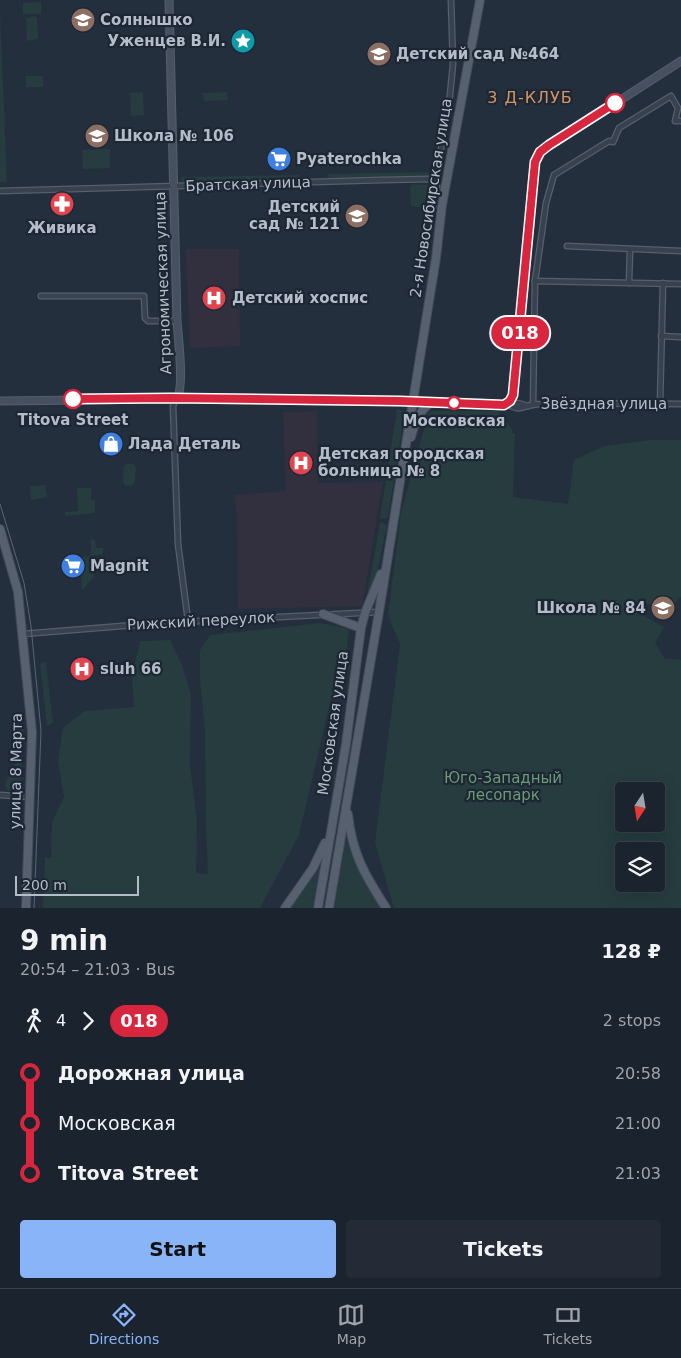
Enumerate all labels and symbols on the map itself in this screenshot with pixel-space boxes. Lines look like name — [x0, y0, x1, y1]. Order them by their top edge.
school or university icon: Солнышко — [70, 7, 96, 33]
place label: Солнышко — [100, 11, 193, 29]
place icon: Уженцев В.И. — [230, 28, 256, 54]
place label: Уженцев В.И. — [108, 32, 226, 50]
school or university icon: Детский сад №464 — [366, 41, 392, 67]
place label: Детский сад №464 — [396, 45, 559, 63]
district label: 3 Д-КЛУБ — [487, 88, 573, 107]
unlabelled marker — [605, 93, 625, 113]
street label: 2-я Новосибирская улица — [406, 97, 456, 299]
school or university icon: Школа № 106 — [84, 123, 110, 149]
place label: Школа № 106 — [114, 127, 234, 145]
supermarket icon: Pyaterochka — [266, 146, 292, 172]
place label: Pyaterochka — [296, 150, 402, 168]
street label: Братская улица — [185, 173, 311, 195]
pharmacy icon: Живика — [49, 191, 75, 217]
street label: Агрономическая улица — [151, 191, 175, 375]
place label: Детский сад № 121 — [249, 198, 340, 233]
school or university icon: Детский сад № 121 — [344, 203, 370, 229]
place label: Живика — [27, 219, 97, 237]
hospital icon: Детский хоспис — [201, 285, 227, 311]
place label: Детский хоспис — [232, 289, 368, 307]
line badge: 018 — [491, 317, 549, 349]
marker: Titova Street — [63, 389, 83, 409]
street label: Звёздная улица — [541, 395, 667, 413]
marker: Московская — [447, 396, 461, 410]
place label: Titova Street — [18, 411, 128, 429]
place label: Московская — [403, 412, 505, 430]
shop icon: Лада Деталь — [98, 431, 124, 457]
place label: Лада Деталь — [128, 435, 241, 453]
place label: Детская городская больница № 8 — [318, 445, 484, 480]
hospital icon: Детская городская больница № 8 — [288, 450, 314, 476]
supermarket icon: Magnit — [60, 553, 86, 579]
place label: Magnit — [90, 557, 149, 575]
school or university icon: Школа № 84 — [650, 595, 676, 621]
place label: Школа № 84 — [537, 599, 646, 617]
street label: Рижский переулок — [126, 608, 276, 634]
street label: Московская улица — [314, 650, 352, 796]
hospital icon: sluh 66 — [69, 656, 95, 682]
place label: sluh 66 — [100, 660, 162, 678]
street label: улица 8 Марта — [6, 713, 26, 829]
park label: Юго-Западный лесопарк — [444, 769, 562, 804]
north arrow — [615, 782, 665, 832]
scale bar — [15, 873, 139, 896]

